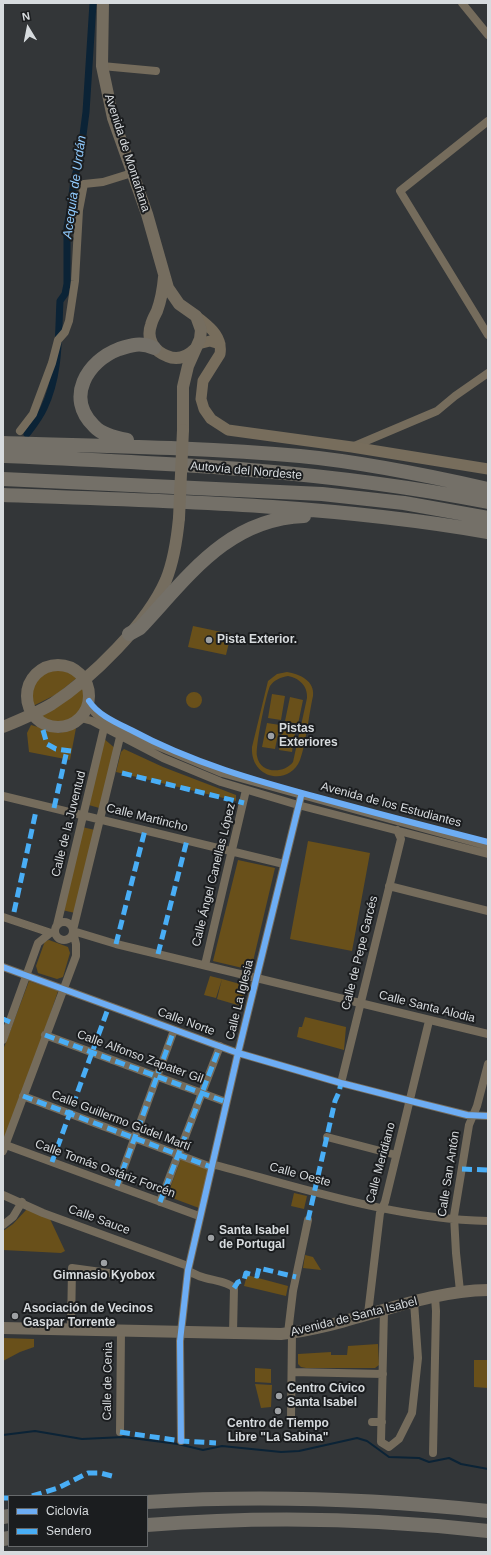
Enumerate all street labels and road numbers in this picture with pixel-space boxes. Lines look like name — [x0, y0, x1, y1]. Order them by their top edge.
street label: Avenida de Montañana — [101, 92, 153, 214]
street label: Autovía del Nordeste — [190, 459, 302, 483]
street label: Calle de la Juventud — [49, 770, 89, 878]
street label: Avenida de los Estudiantes — [319, 779, 463, 831]
street label: Calle Martincho — [105, 801, 189, 835]
street label: Calle Ángel Canellas López — [189, 802, 239, 948]
street label: Calle de Pepe Garcés — [339, 894, 381, 1012]
street label: Calle La Iglesia — [223, 958, 257, 1042]
street label: Calle Santa Alodia — [377, 988, 477, 1026]
street label: Calle Norte — [155, 1005, 217, 1039]
street label: Calle Alfonso Zapater Gil — [75, 1027, 205, 1087]
street label: Calle Guillermo Gúdel Martí — [49, 1088, 193, 1154]
street label: Calle Meridiano — [363, 1121, 399, 1205]
street label: Calle San Antón — [435, 1130, 463, 1218]
street label: Calle Tomás Ostáriz Forcén — [33, 1137, 177, 1201]
street label: Calle Oeste — [268, 1160, 332, 1190]
street label: Calle Sauce — [66, 1202, 132, 1238]
street label: Avenida de Santa Isabel — [289, 1294, 419, 1340]
street label: Calle de Cenia — [100, 1342, 116, 1420]

